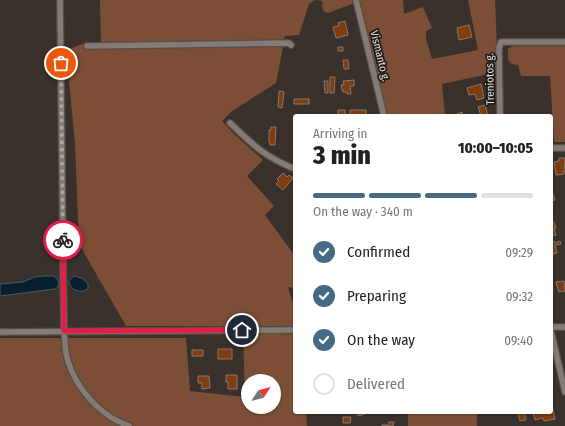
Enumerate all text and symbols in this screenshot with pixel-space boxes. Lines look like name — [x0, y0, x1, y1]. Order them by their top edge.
street label: Vismanto g. — [367, 29, 393, 83]
pin — [44, 46, 78, 80]
icon: bag — [50, 52, 72, 74]
street label: Treniotos g. — [483, 53, 497, 105]
text: Arriving in — [313, 126, 367, 141]
text: 10:00–10:05 — [458, 139, 533, 157]
text: 3 min — [313, 140, 371, 171]
text: On the way · 340 m — [313, 204, 413, 219]
courier — [43, 220, 83, 260]
icon: bike — [52, 229, 74, 251]
icon: check — [313, 241, 335, 263]
text: Confirmed — [347, 243, 410, 261]
text: 09:29 — [505, 245, 533, 260]
icon: check — [313, 285, 335, 307]
text: Preparing — [347, 287, 406, 305]
text: 09:32 — [506, 289, 533, 304]
pin — [225, 313, 259, 347]
icon: home — [231, 319, 253, 341]
icon: check — [313, 329, 335, 351]
text: On the way — [347, 331, 415, 349]
text: 09:40 — [504, 333, 533, 348]
north arrow — [241, 374, 281, 414]
map controls — [241, 374, 281, 414]
text: Delivered — [347, 375, 405, 393]

